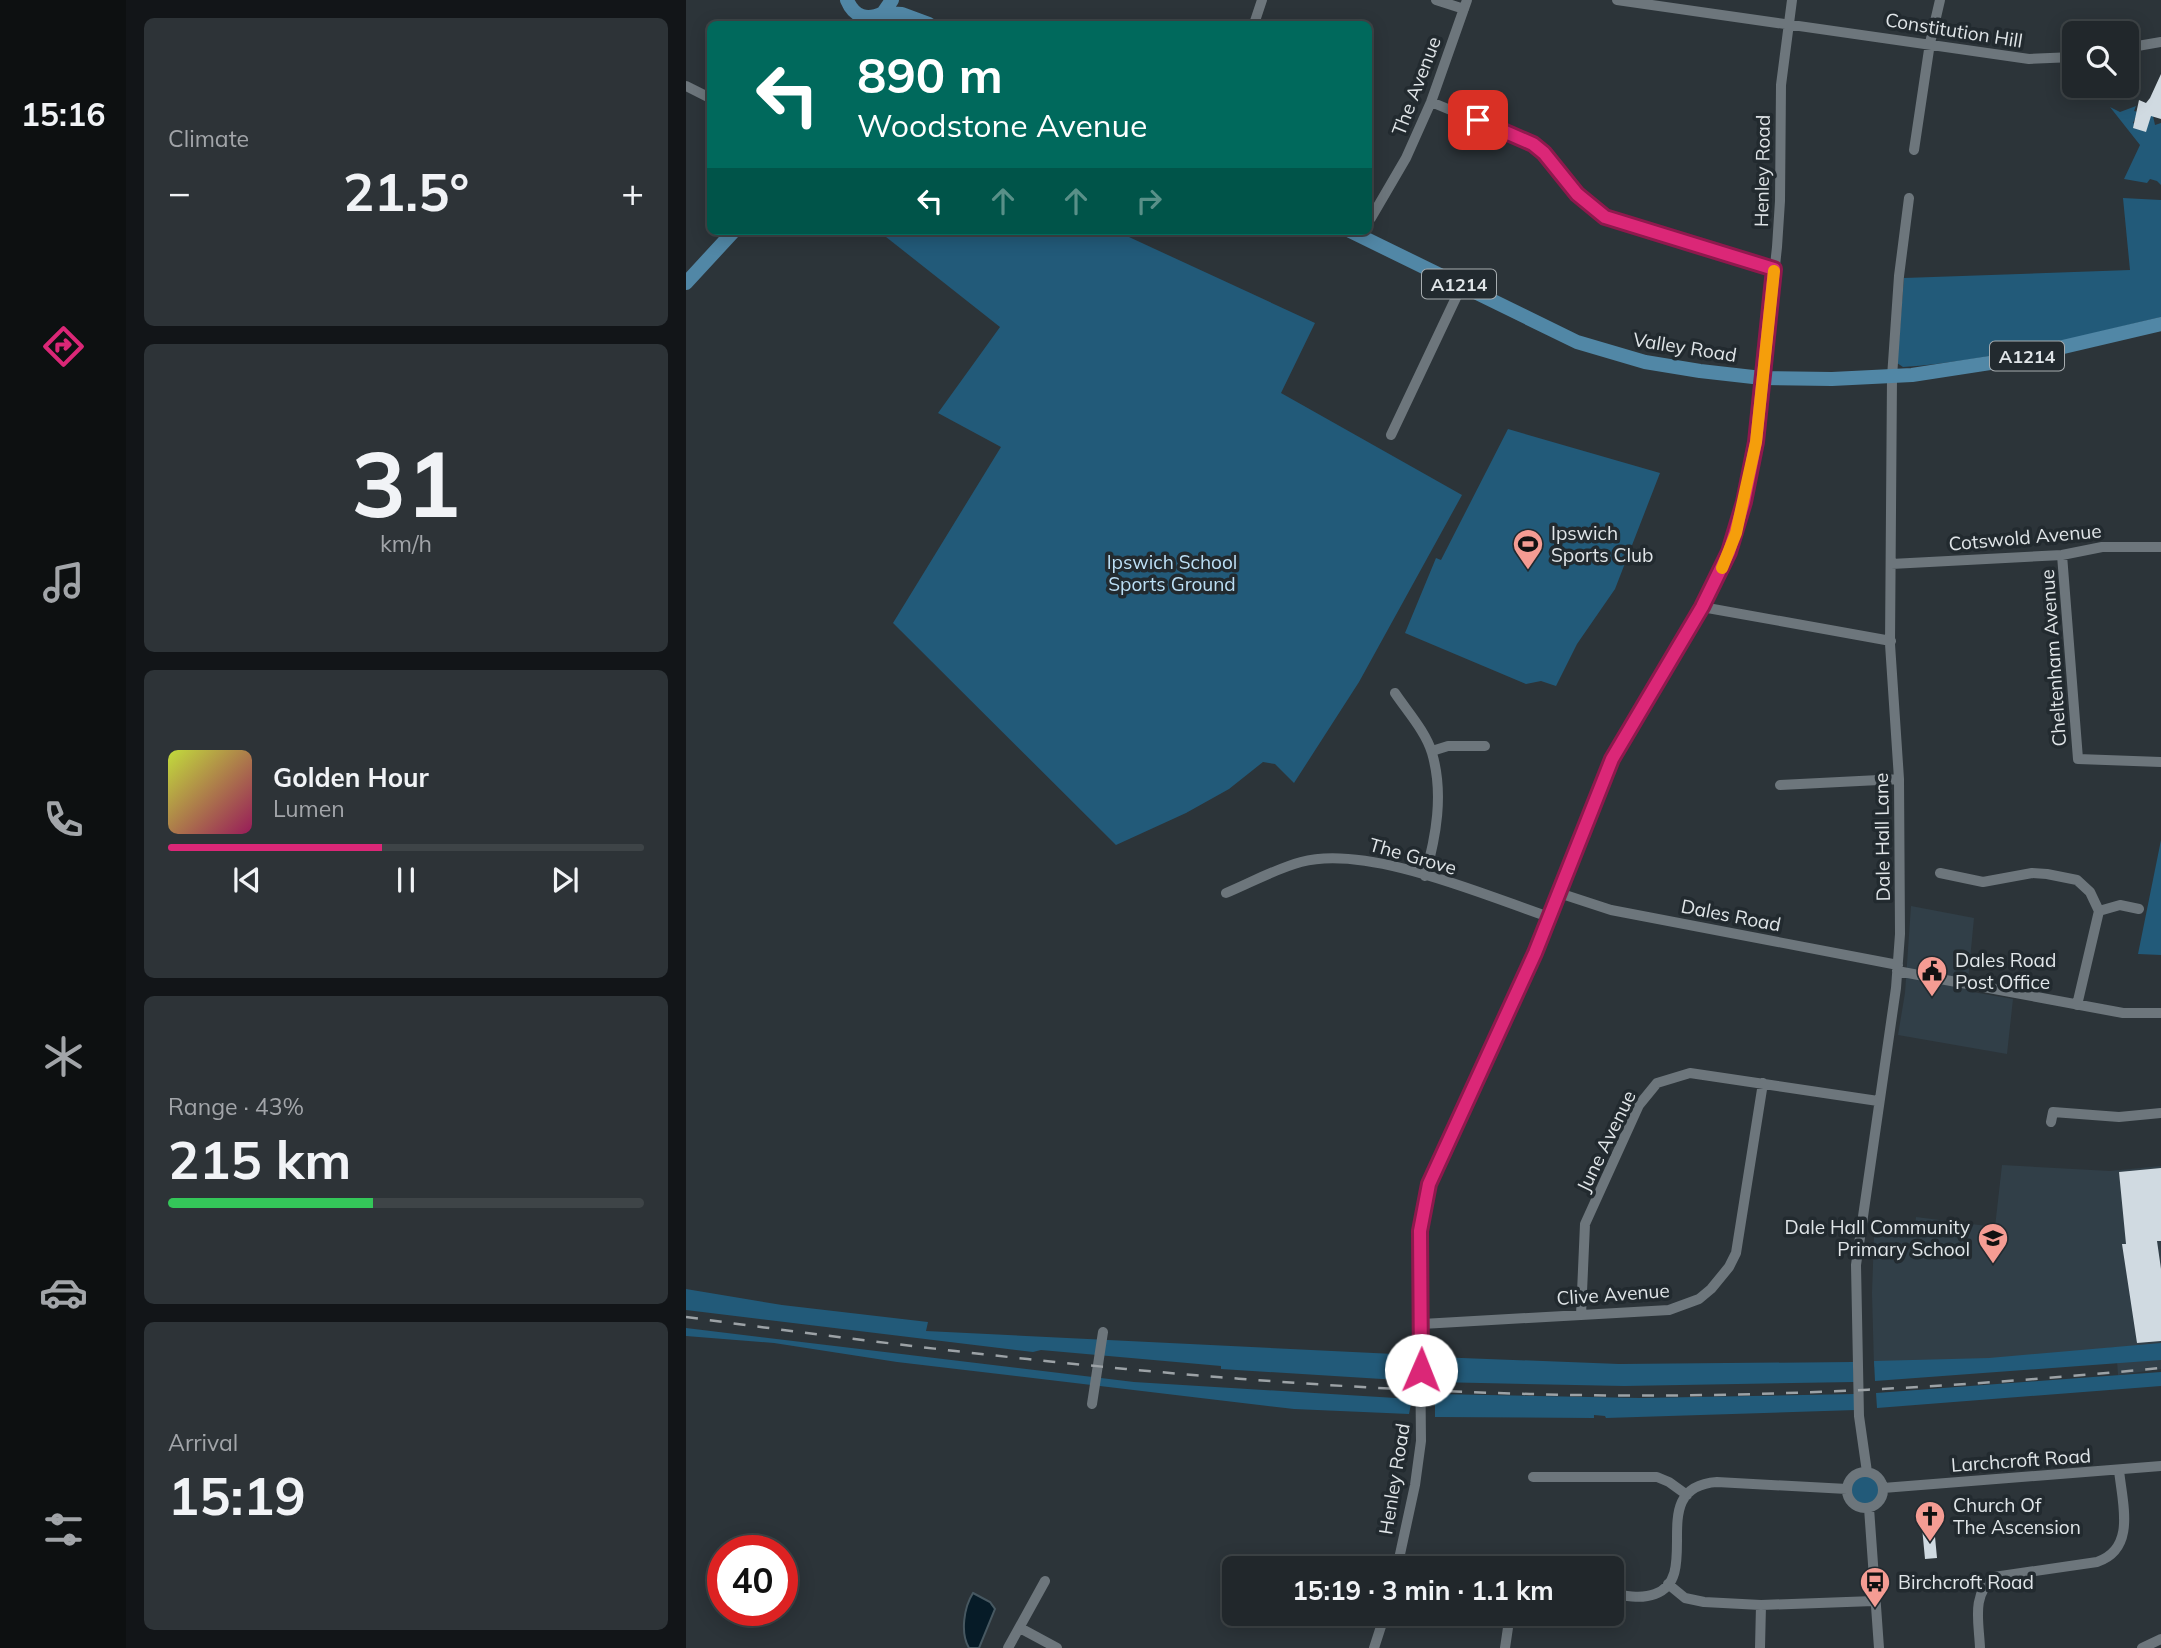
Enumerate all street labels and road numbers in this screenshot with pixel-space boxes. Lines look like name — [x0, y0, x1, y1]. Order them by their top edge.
street label: Constitution Hill — [1884, 7, 2024, 53]
street label: The Avenue — [1386, 33, 1446, 139]
street label: Henley Road — [1749, 115, 1775, 227]
road number: A1214 — [1422, 270, 1496, 298]
street label: Valley Road — [1632, 327, 1738, 367]
road number: A1214 — [1990, 342, 2064, 370]
street label: Cotswold Avenue — [1948, 518, 2102, 556]
street label: Cheltenham Avenue — [2035, 569, 2071, 747]
street label: Dale Hall Lane — [1869, 773, 1895, 901]
street label: The Grove — [1367, 832, 1459, 880]
street label: Dales Road — [1679, 894, 1783, 936]
street label: June Avenue — [1571, 1086, 1641, 1196]
street label: Clive Avenue — [1556, 1278, 1670, 1310]
street label: Henley Road — [1373, 1422, 1415, 1536]
street label: Larchcroft Road — [1950, 1443, 2092, 1477]

